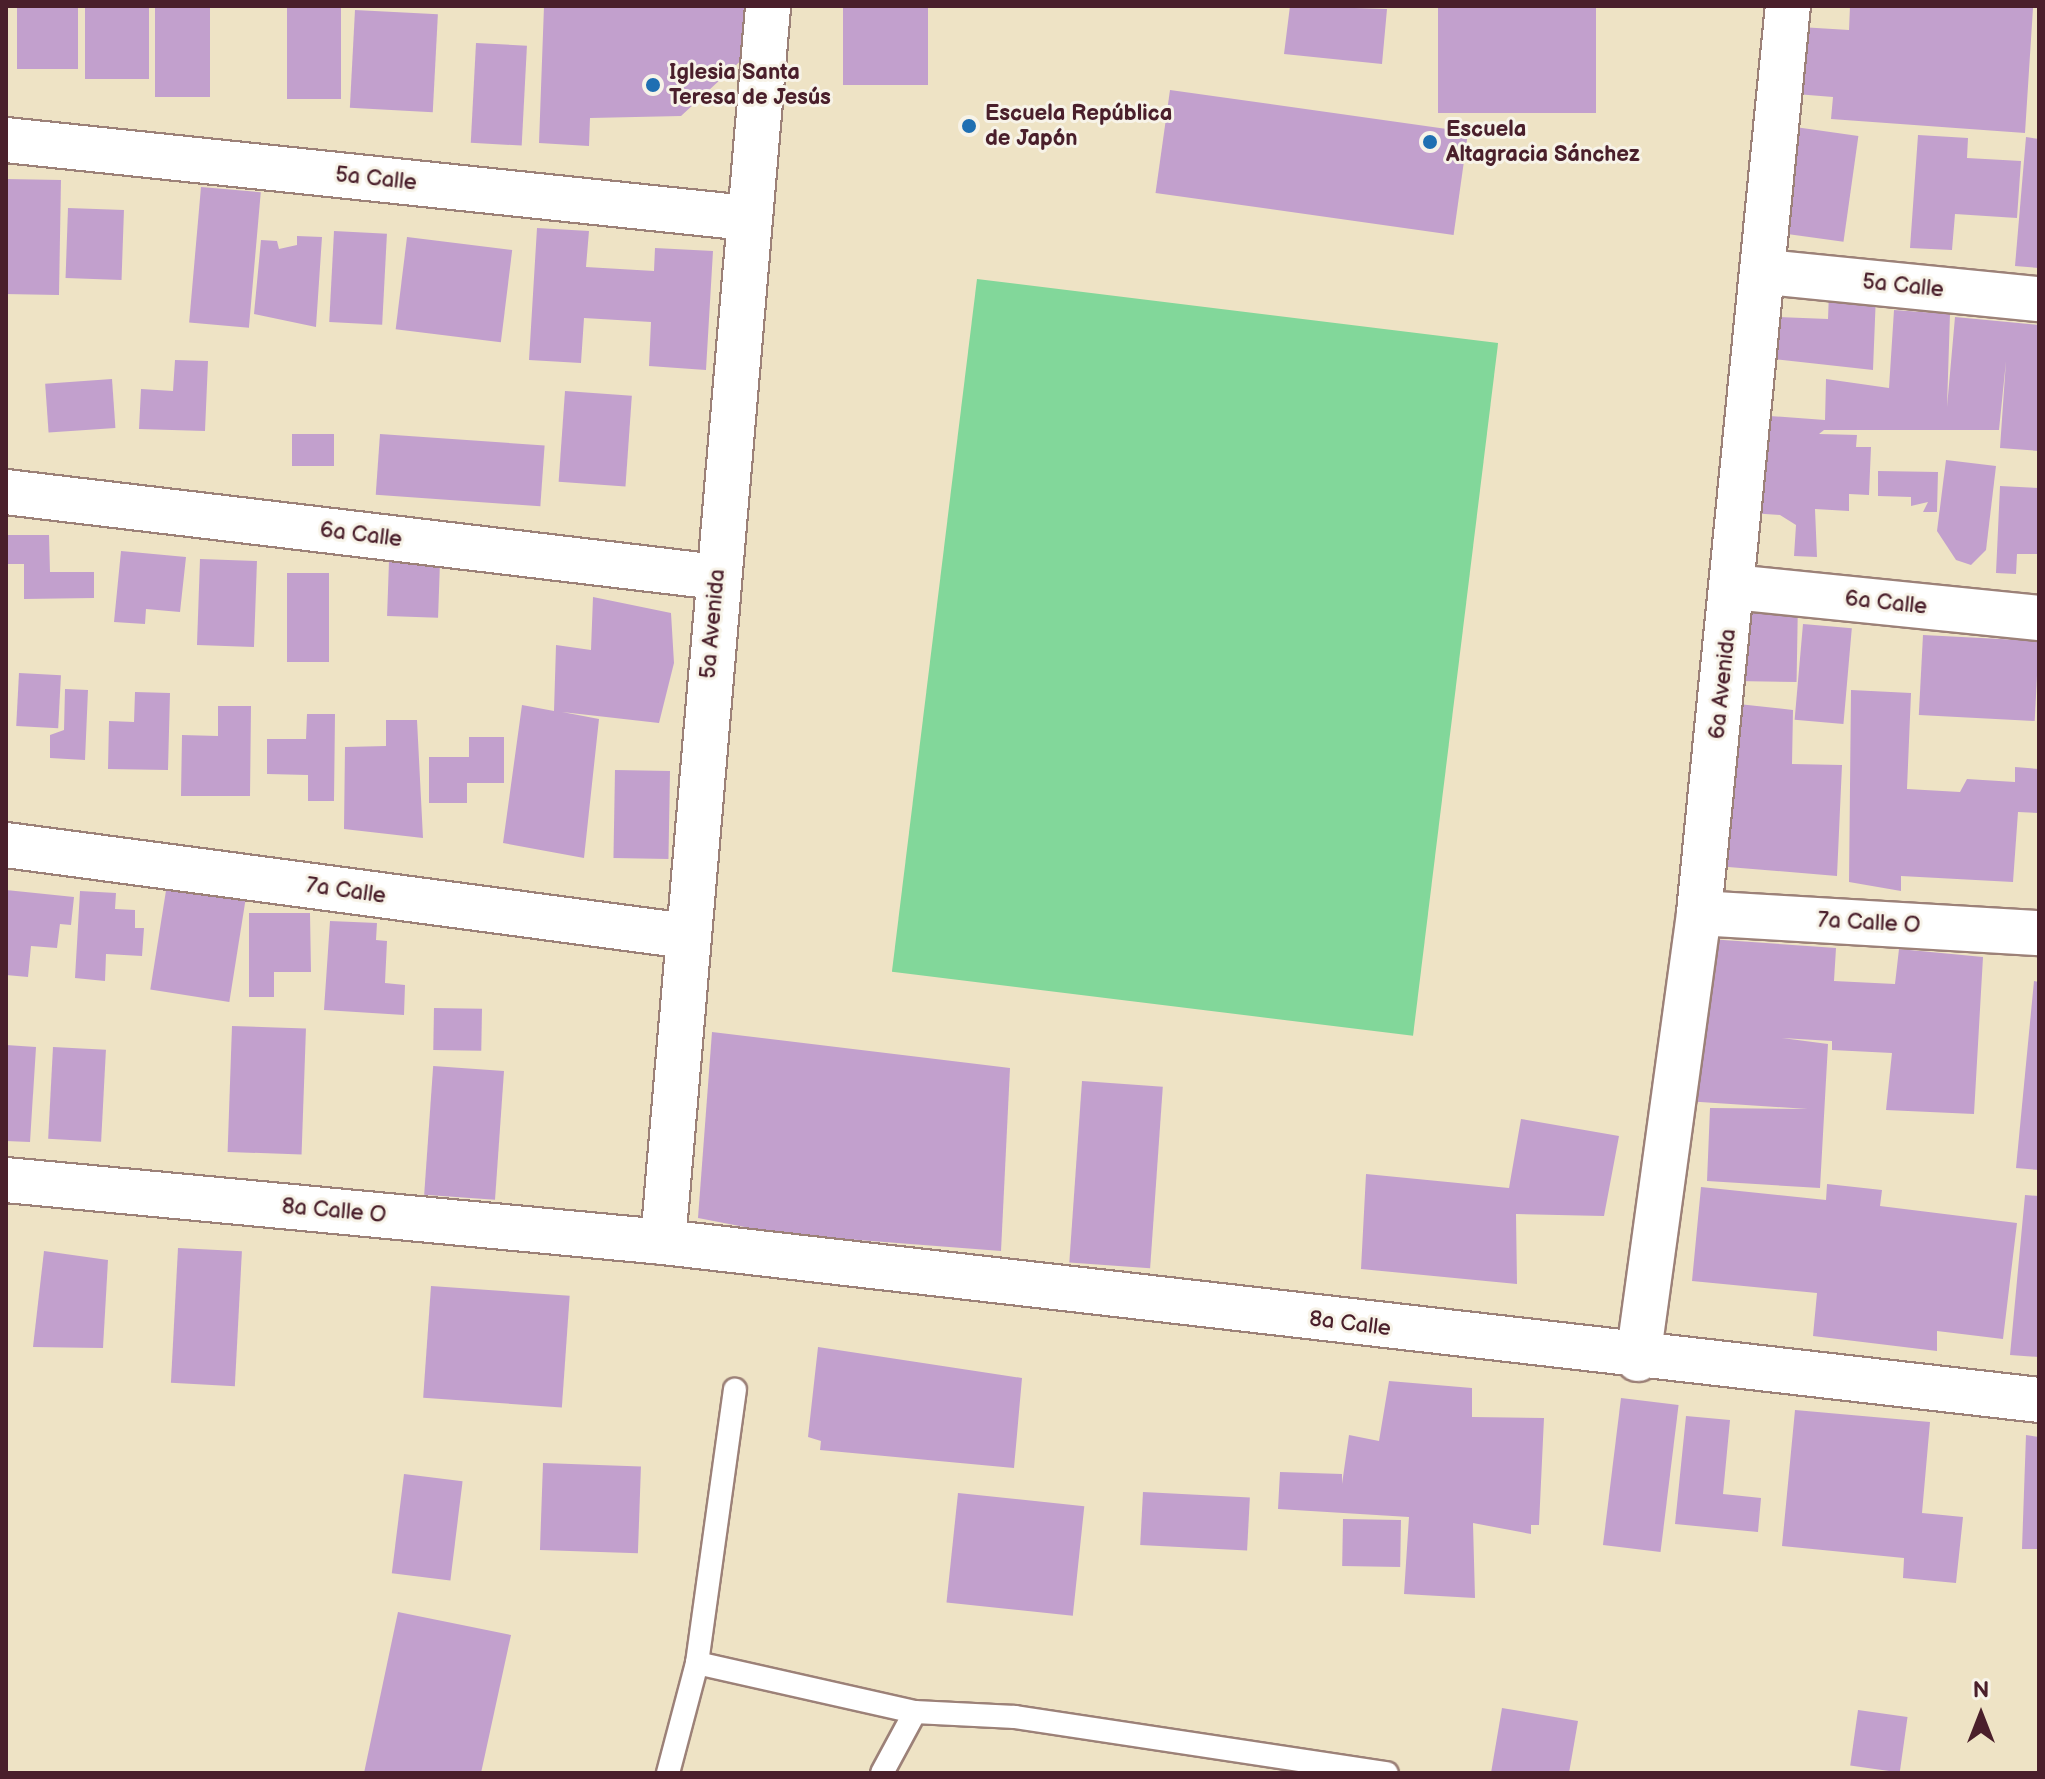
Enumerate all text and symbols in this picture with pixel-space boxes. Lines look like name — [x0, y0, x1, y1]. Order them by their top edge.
place label: Iglesia Santa Teresa de Jesús — [669, 59, 831, 110]
marker: Iglesia Santa Teresa de Jesús — [644, 76, 662, 94]
place label: Escuela República de Japón — [985, 100, 1172, 152]
place label: Escuela Altagracia Sánchez — [1446, 116, 1640, 168]
marker: Escuela República de Japón — [960, 117, 978, 135]
marker: Escuela Altagracia Sánchez — [1421, 133, 1439, 151]
street label: 5a Calle — [334, 162, 418, 196]
street label: 5a Calle — [1861, 269, 1945, 303]
street label: 6a Calle — [318, 517, 404, 553]
street label: 5a Avenida — [695, 568, 731, 680]
street label: 6a Calle — [1844, 586, 1928, 620]
street label: 6a Avenida — [1704, 628, 1742, 740]
street label: 7a Calle — [305, 872, 387, 910]
street label: 7a Calle O — [1817, 907, 1921, 939]
street label: 8a Calle O — [281, 1193, 387, 1229]
street label: 8a Calle — [1308, 1306, 1392, 1342]
north arrow — [1941, 1675, 2021, 1755]
text: N — [1973, 1677, 1989, 1704]

